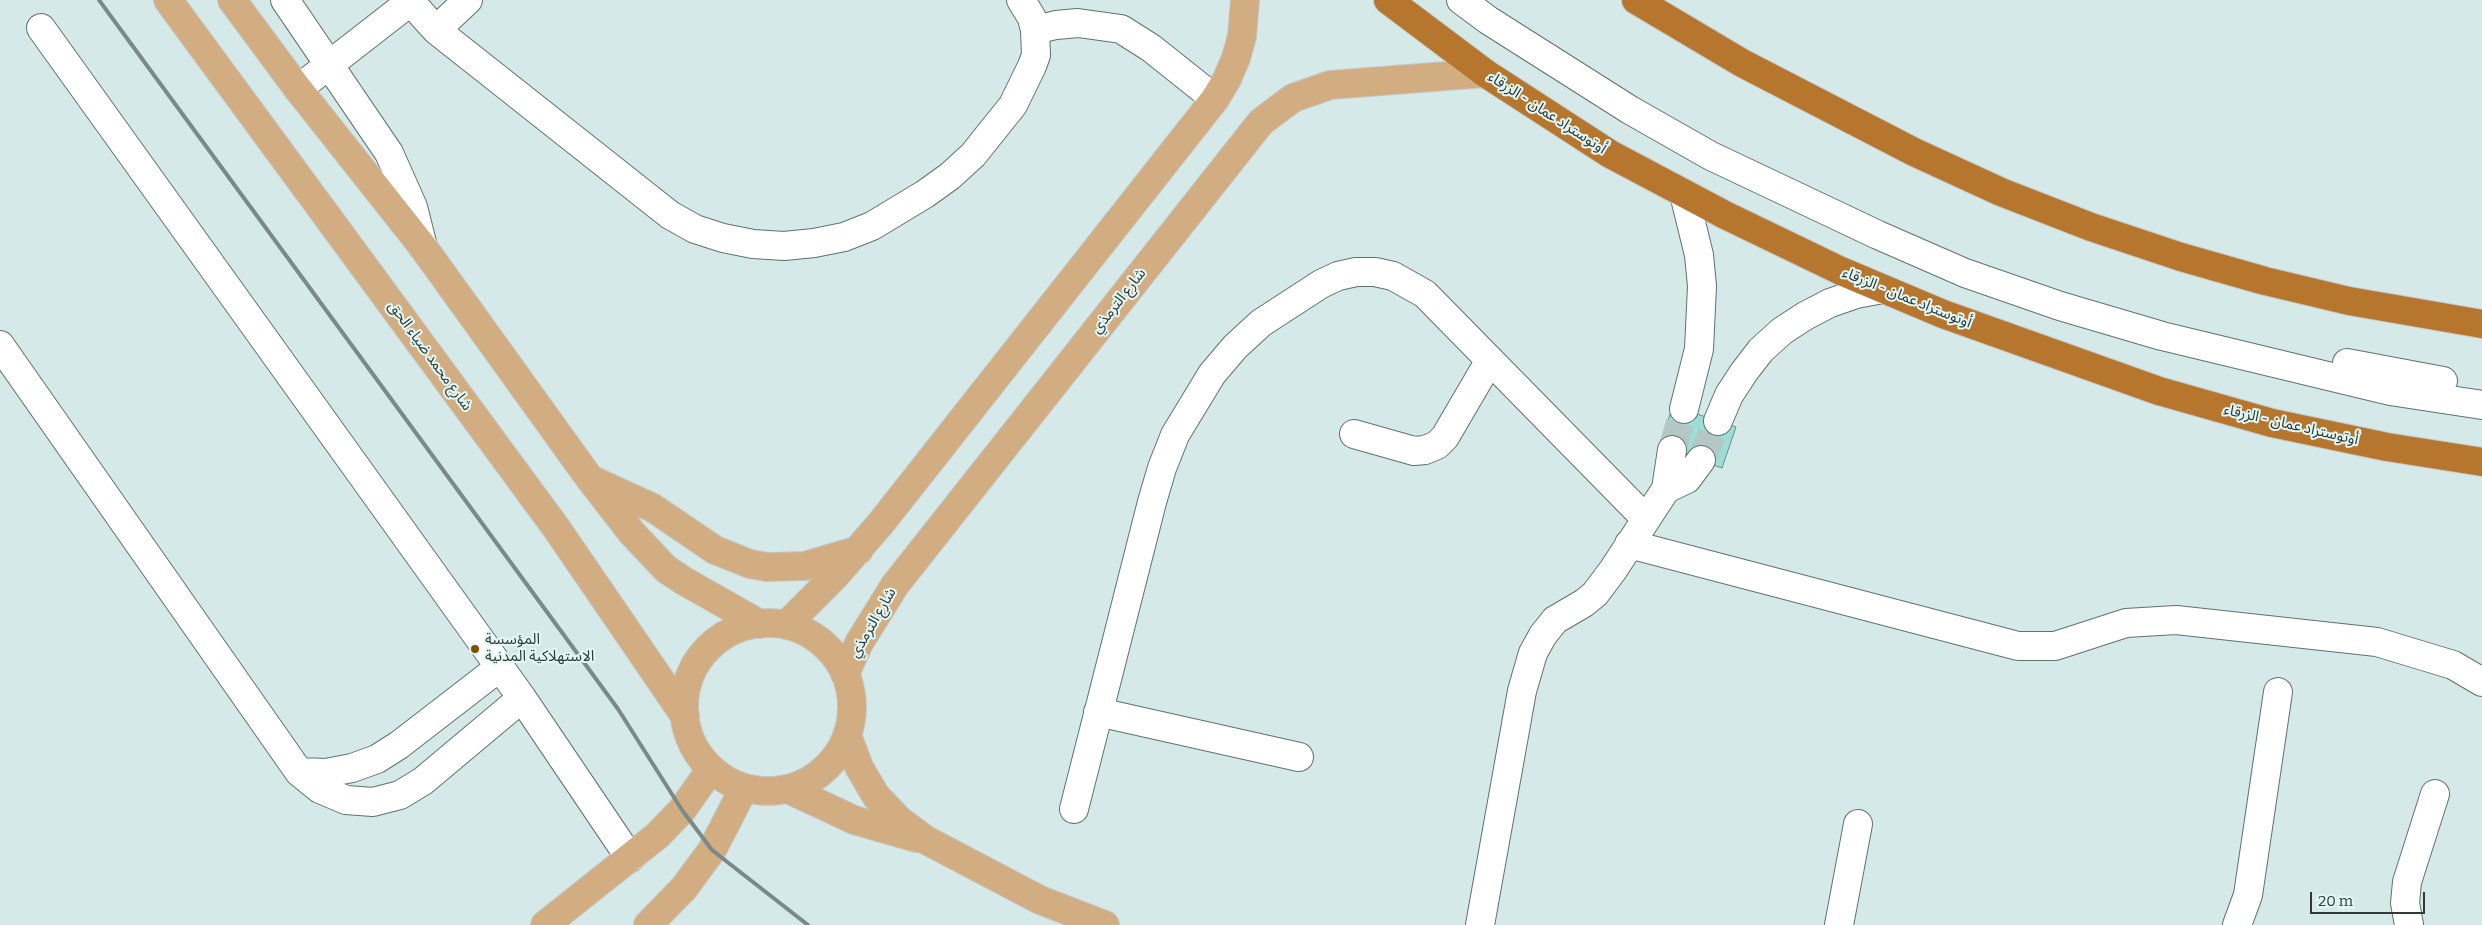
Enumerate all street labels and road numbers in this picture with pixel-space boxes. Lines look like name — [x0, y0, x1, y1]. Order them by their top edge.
street label: أوتوستراد عمان - الزرقاء — [1484, 68, 1610, 158]
street label: أوتوستراد عمان - الزرقاء — [1840, 264, 1974, 332]
street label: شارع الترمذي — [1088, 265, 1150, 337]
street label: شارع محمد ضياء الحق — [384, 298, 476, 414]
street label: أوتوستراد عمان - الزرقاء — [2222, 401, 2360, 449]
street label: شارع الترمذي — [846, 585, 900, 661]

